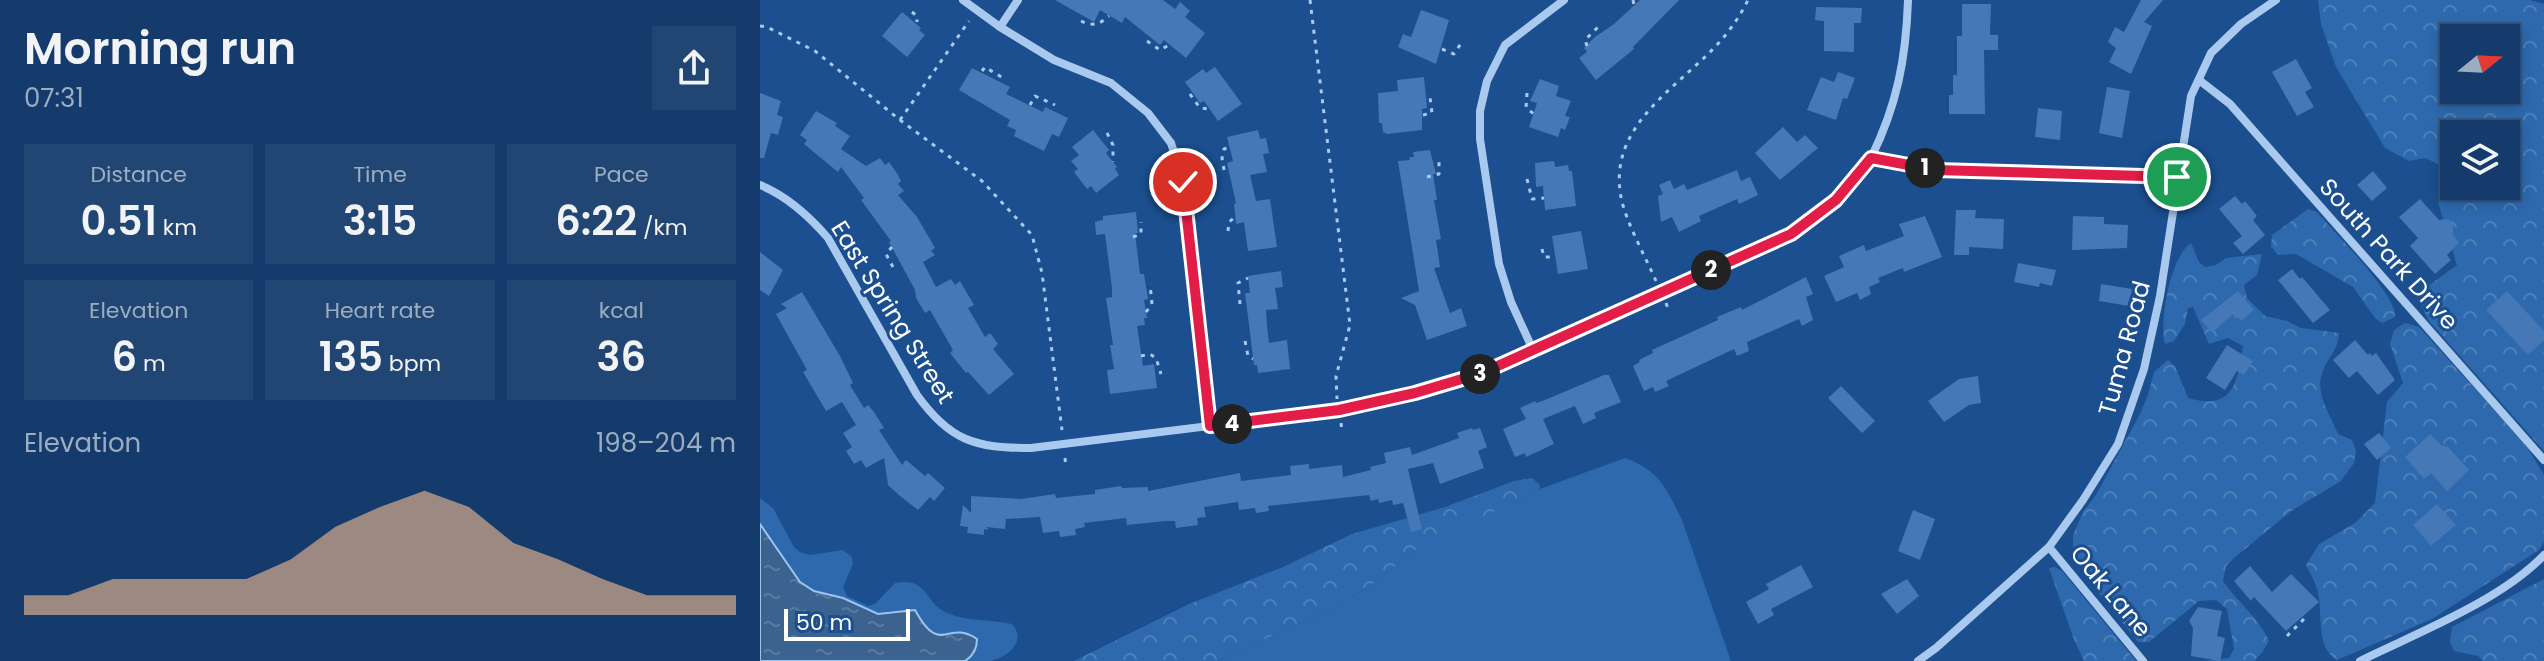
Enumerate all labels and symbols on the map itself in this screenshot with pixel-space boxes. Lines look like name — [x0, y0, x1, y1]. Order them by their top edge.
north arrow — [2440, 24, 2520, 104]
pin — [2143, 143, 2211, 211]
pin — [1149, 148, 1217, 216]
pin: 1 — [1905, 148, 1945, 188]
street label: South Park Drive — [2312, 171, 2466, 337]
street label: East Spring Street — [823, 214, 963, 410]
pin: 2 — [1691, 250, 1731, 290]
street label: Tuma Road — [2090, 277, 2158, 419]
pin: 3 — [1460, 354, 1500, 394]
pin: 4 — [1212, 404, 1252, 444]
street label: Oak Lane — [2063, 538, 2159, 644]
scale bar — [784, 605, 910, 641]

